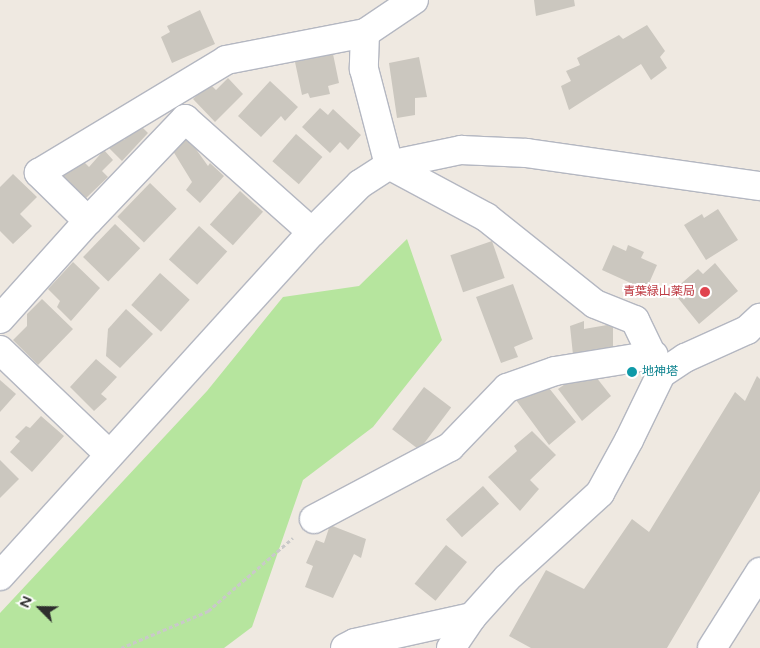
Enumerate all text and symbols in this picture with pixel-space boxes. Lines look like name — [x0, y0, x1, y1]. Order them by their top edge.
place label: 青葉緑山薬局 — [623, 285, 695, 299]
marker: 青葉緑山薬局 — [699, 286, 711, 298]
place label: 地神塔 — [642, 365, 678, 379]
marker: 地神塔 — [626, 366, 638, 378]
north arrow — [15, 583, 65, 633]
text: N — [16, 593, 36, 610]

